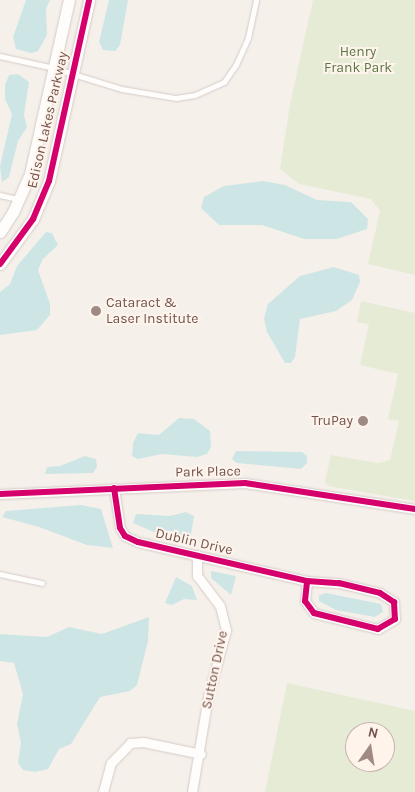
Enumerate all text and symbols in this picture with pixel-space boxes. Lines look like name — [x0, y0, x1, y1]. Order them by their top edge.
park label: Henry Frank Park — [324, 44, 392, 76]
street label: Edison Lakes Parkway — [24, 50, 72, 190]
place label: Cataract & Laser Institute — [106, 295, 199, 328]
marker: Cataract & Laser Institute — [90, 305, 102, 317]
place label: TruPay — [312, 413, 353, 429]
marker: TruPay — [357, 415, 369, 427]
street label: Park Place — [175, 463, 241, 481]
street label: Dublin Drive — [154, 525, 234, 559]
street label: Sutton Drive — [199, 629, 231, 711]
north arrow — [345, 722, 395, 772]
text: N — [366, 723, 380, 742]

